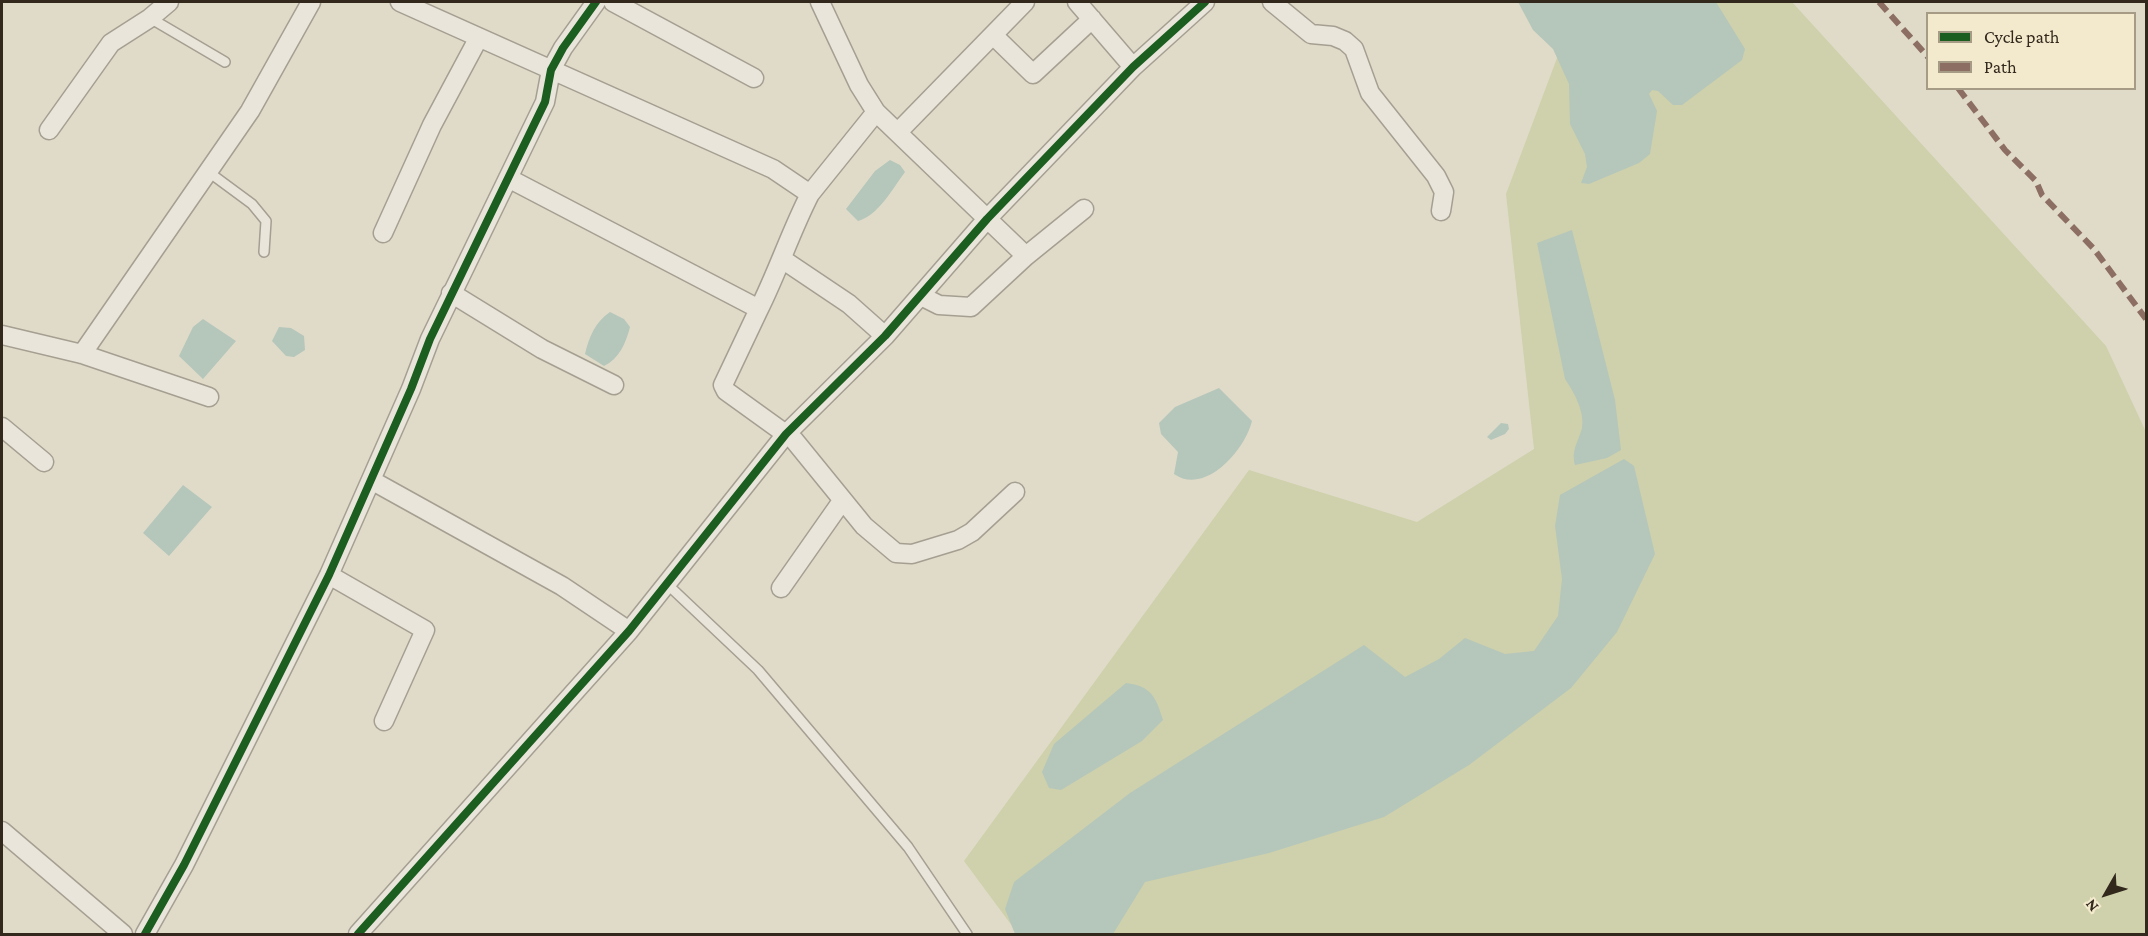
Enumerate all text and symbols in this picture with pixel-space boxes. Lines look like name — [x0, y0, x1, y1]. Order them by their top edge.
legend — [1926, 12, 2136, 90]
text: Cycle path — [1984, 27, 2059, 47]
text: Path — [1984, 57, 2017, 77]
north arrow — [2076, 864, 2136, 924]
text: N — [2082, 896, 2102, 915]

